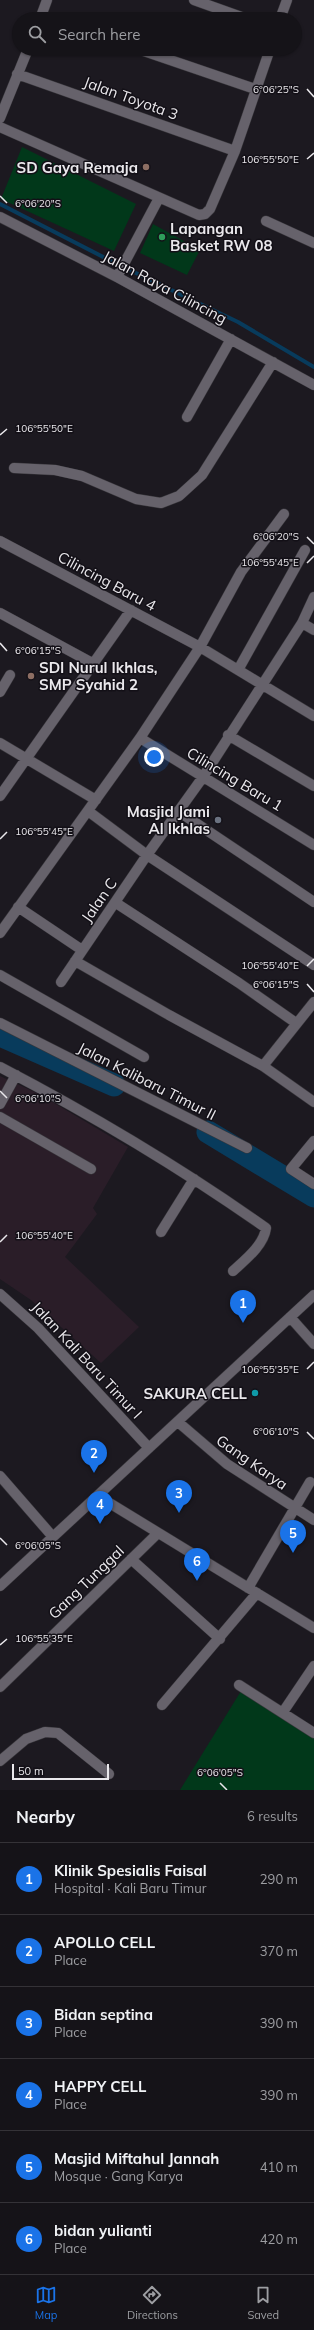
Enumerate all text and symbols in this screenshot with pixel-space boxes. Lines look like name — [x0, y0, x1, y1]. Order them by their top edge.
search box — [12, 12, 302, 56]
icon: search — [26, 23, 48, 45]
text: Search here — [58, 25, 140, 44]
street label: Jalan Toyota 3 — [81, 72, 181, 124]
text: 6°06'25"S — [253, 83, 299, 96]
text: 106°55'50"E — [241, 153, 299, 166]
place label: SD Gaya Remaja — [16, 158, 138, 177]
marker: SD Gaya Remaja — [141, 162, 151, 172]
text: 6°06'20"S — [15, 197, 61, 210]
place label: Lapangan Basket RW 08 — [170, 219, 273, 255]
marker: Lapangan Basket RW 08 — [157, 232, 167, 242]
street label: Jalan Raya Cilincing — [100, 246, 230, 328]
text: 106°55'50"E — [15, 422, 73, 435]
text: 6°06'20"S — [253, 530, 299, 543]
street label: Cilincing Baru 4 — [55, 547, 159, 615]
text: 106°55'45"E — [241, 556, 299, 569]
text: 6°06'15"S — [15, 644, 61, 657]
place label: SDI Nurul Ikhlas, SMP Syahid 2 — [39, 658, 158, 694]
marker: SDI Nurul Ikhlas, SMP Syahid 2 — [26, 671, 36, 681]
street label: Cilincing Baru 1 — [184, 743, 286, 815]
your location — [144, 747, 164, 767]
place label: Masjid Jami Al Ikhlas — [127, 802, 210, 838]
marker: Masjid Jami Al Ikhlas — [213, 815, 223, 825]
text: 106°55'45"E — [15, 825, 73, 838]
street label: Jalan C — [77, 874, 121, 926]
text: 106°55'40"E — [241, 959, 299, 972]
text: 6°06'15"S — [253, 978, 299, 991]
street label: Jalan Kalibaru Timur II — [75, 1038, 219, 1124]
text: 6°06'10"S — [15, 1092, 61, 1105]
text: 106°55'40"E — [15, 1229, 73, 1242]
pin: 1 — [230, 1290, 256, 1323]
street label: Jalan Kali Baru Timur I — [28, 1297, 146, 1423]
text: 106°55'35"E — [241, 1363, 299, 1376]
place label: SAKURA CELL — [144, 1384, 248, 1403]
marker: SAKURA CELL — [250, 1388, 260, 1398]
text: 6°06'10"S — [253, 1425, 299, 1438]
street label: Gang Karya — [213, 1430, 291, 1494]
pin: 2 — [81, 1440, 107, 1473]
pin: 3 — [166, 1480, 192, 1513]
pin: 4 — [87, 1491, 113, 1524]
pin: 5 — [280, 1520, 306, 1553]
text: 6°06'05"S — [15, 1539, 61, 1552]
street label: Gang Tunggal — [44, 1541, 128, 1623]
pin: 6 — [184, 1548, 210, 1581]
text: 106°55'35"E — [15, 1632, 73, 1645]
scale bar — [12, 1762, 109, 1781]
text: 50 m — [18, 1764, 44, 1778]
text: 6°06'05"S — [197, 1766, 243, 1779]
text: Nearby — [16, 1806, 75, 1827]
text: 6 results — [247, 1808, 298, 1824]
text: Klinik Spesialis Faisal — [54, 1861, 207, 1880]
text: 1 — [25, 1871, 33, 1887]
text: 290 m — [260, 1871, 298, 1887]
text: Hospital · Kali Baru Timur — [54, 1880, 206, 1896]
text: APOLLO CELL — [54, 1933, 155, 1952]
text: 2 — [25, 1943, 33, 1959]
text: 370 m — [260, 1943, 298, 1959]
text: Place — [54, 1952, 87, 1968]
text: Bidan septina — [54, 2005, 153, 2024]
text: 3 — [25, 2015, 33, 2031]
text: 390 m — [260, 2015, 298, 2031]
text: Place — [54, 2024, 87, 2040]
text: HAPPY CELL — [54, 2077, 146, 2096]
text: 4 — [25, 2087, 33, 2103]
text: 390 m — [260, 2087, 298, 2103]
text: Place — [54, 2096, 87, 2112]
text: Masjid Miftahul Jannah — [54, 2149, 219, 2168]
text: 5 — [25, 2159, 33, 2175]
text: 410 m — [260, 2159, 298, 2175]
text: Mosque · Gang Karya — [54, 2168, 183, 2184]
text: bidan yulianti — [54, 2221, 152, 2240]
text: 6 — [25, 2231, 33, 2247]
text: 420 m — [260, 2231, 298, 2247]
text: Place — [54, 2240, 87, 2256]
tab: Map — [35, 2284, 57, 2322]
tab: Directions — [127, 2284, 178, 2322]
tab: Saved — [247, 2284, 279, 2322]

